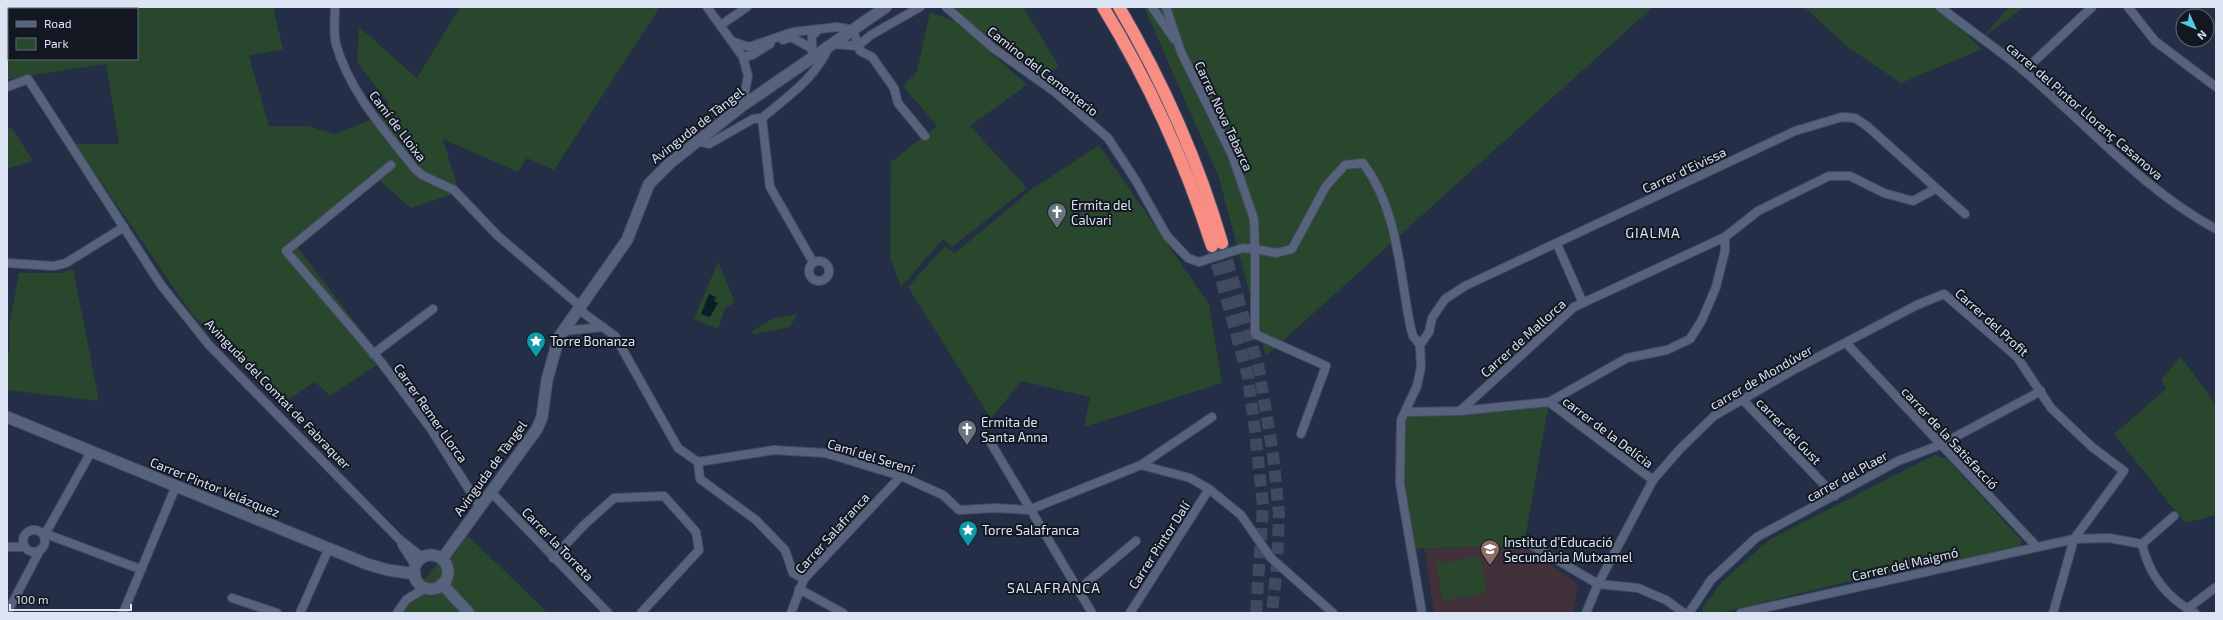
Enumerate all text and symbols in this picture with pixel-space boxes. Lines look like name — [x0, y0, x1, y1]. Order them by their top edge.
legend — [8, 8, 138, 60]
north arrow — [2175, 8, 2215, 48]
text: Road — [44, 16, 72, 30]
street label: Camino del Cementerio — [985, 23, 1101, 119]
text: N — [2195, 28, 2210, 43]
text: Park — [44, 36, 69, 50]
street label: carrer del Pintor Llorenç Casanova — [2003, 39, 2166, 184]
street label: Carrer Nova Tabarca — [1192, 59, 1256, 173]
street label: Avinguda de Tàngel — [647, 84, 747, 166]
street label: Camí de Lloixa — [366, 87, 430, 165]
street label: Carrer d'Eivissa — [1639, 144, 1729, 196]
place label: Ermita del Calvari — [1071, 197, 1132, 228]
church icon: Ermita del Calvari — [1046, 201, 1068, 229]
district label: GIALMA — [1625, 224, 1681, 241]
street label: Carrer del Profit — [1952, 285, 2032, 359]
street label: Carrer de Mallorca — [1477, 296, 1569, 380]
street label: Avinguda del Comtat de Fabraquer — [202, 316, 354, 472]
place icon: Torre Bonanza — [525, 330, 547, 358]
place label: Torre Bonanza — [550, 333, 635, 349]
street label: carrer de Mondúver — [1707, 341, 1815, 413]
street label: Carrer Remer Llorca — [391, 360, 471, 466]
street label: carrer de la Satisfacció — [1898, 383, 2002, 493]
street label: carrer de la Delícia — [1560, 393, 1656, 471]
street label: carrer del Gust — [1753, 394, 1825, 468]
place label: Ermita de Santa Anna — [981, 414, 1048, 445]
street label: Avinguda de Tàngel — [450, 417, 530, 519]
church icon: Ermita de Santa Anna — [956, 418, 978, 446]
street label: Camí del Serení — [826, 435, 917, 477]
street label: carrer del Plaer — [1804, 447, 1890, 505]
street label: Carrer Pintor Velázquez — [148, 454, 282, 520]
street label: Carrer Salafranca — [791, 489, 873, 577]
street label: Carrer Pintor Dalí — [1125, 498, 1194, 592]
street label: Carrer la Torreta — [519, 504, 597, 584]
place icon: Torre Salafranca — [957, 519, 979, 547]
place label: Torre Salafranca — [982, 522, 1079, 538]
place label: Institut d'Educació Secundària Mutxamel — [1504, 534, 1633, 565]
school or university icon: Institut d'Educació Secundària Mutxamel — [1479, 538, 1501, 566]
street label: Carrer del Maigmó — [1850, 544, 1960, 584]
district label: SALAFRANCA — [1007, 579, 1101, 596]
scale bar — [10, 586, 131, 612]
text: 100 m — [16, 592, 48, 606]

